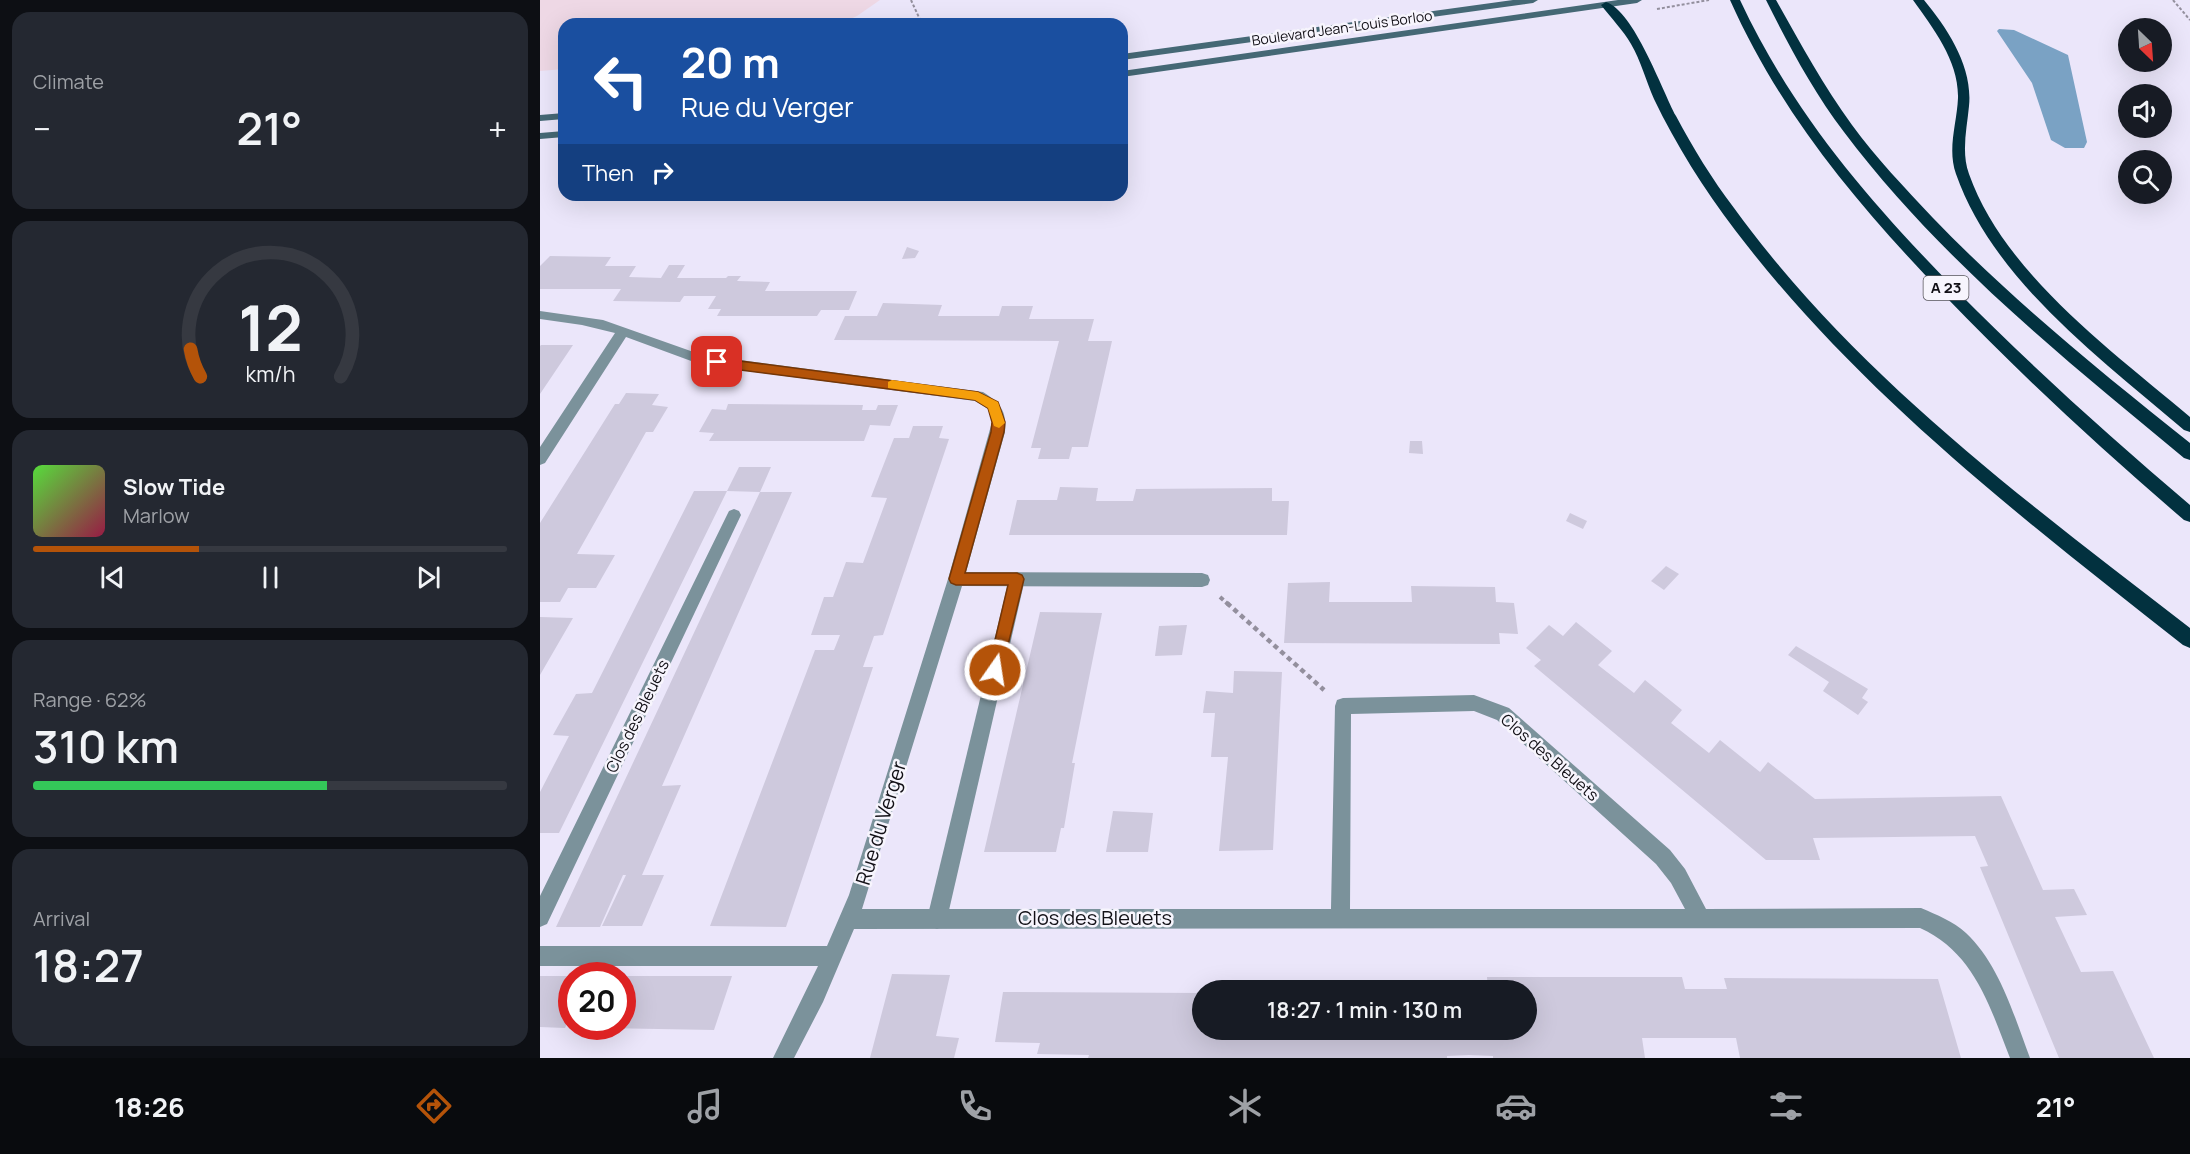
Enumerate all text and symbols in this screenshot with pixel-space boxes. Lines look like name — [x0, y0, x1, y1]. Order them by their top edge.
street label: Boulevard Jean-Louis Borloo — [1250, 5, 1433, 50]
north arrow — [2118, 18, 2172, 72]
map controls — [2118, 18, 2172, 204]
text: 20 m — [681, 33, 780, 91]
icon: left — [582, 42, 660, 120]
text: Climate — [33, 68, 104, 95]
button: sound — [2118, 84, 2172, 138]
text: Rue du Verger — [681, 88, 854, 125]
text: 21° — [237, 97, 302, 159]
text: − — [33, 106, 51, 151]
text: + — [488, 106, 507, 151]
button: search — [2118, 150, 2172, 204]
icon: right — [646, 156, 679, 189]
text: Then — [582, 158, 634, 188]
road number: A 23 — [1924, 276, 1968, 300]
text: 12 — [238, 284, 302, 370]
pin — [691, 336, 742, 387]
icon: arrive — [700, 345, 733, 378]
text: km/h — [245, 359, 295, 388]
text: Slow Tide — [123, 472, 225, 502]
text: Marlow — [123, 502, 190, 529]
icon: previous — [96, 561, 129, 594]
icon: pause — [254, 561, 287, 594]
icon: next — [412, 561, 445, 594]
position arrow — [963, 638, 1027, 702]
street label: Clos des Bleuets — [600, 656, 674, 776]
text: Range · 62% — [33, 686, 147, 713]
street label: Clos des Bleuets — [1496, 708, 1604, 806]
text: 310 km — [33, 715, 179, 777]
street label: Rue du Verger — [849, 758, 912, 888]
street label: Clos des Bleuets — [1018, 904, 1172, 931]
text: Arrival — [33, 905, 90, 932]
text: 18:27 — [33, 934, 144, 996]
speed limit sign: 20 — [558, 962, 636, 1040]
text: 18:27 · 1 min · 130 m — [1267, 995, 1462, 1025]
icon: directions — [413, 1085, 455, 1127]
icon: music — [684, 1085, 726, 1127]
icon: phone — [954, 1085, 996, 1127]
icon: climate — [1224, 1085, 1266, 1127]
icon: car — [1495, 1085, 1537, 1127]
icon: filters — [1765, 1085, 1807, 1127]
text: 18:26 — [114, 1088, 185, 1125]
text: 21° — [2036, 1088, 2076, 1125]

